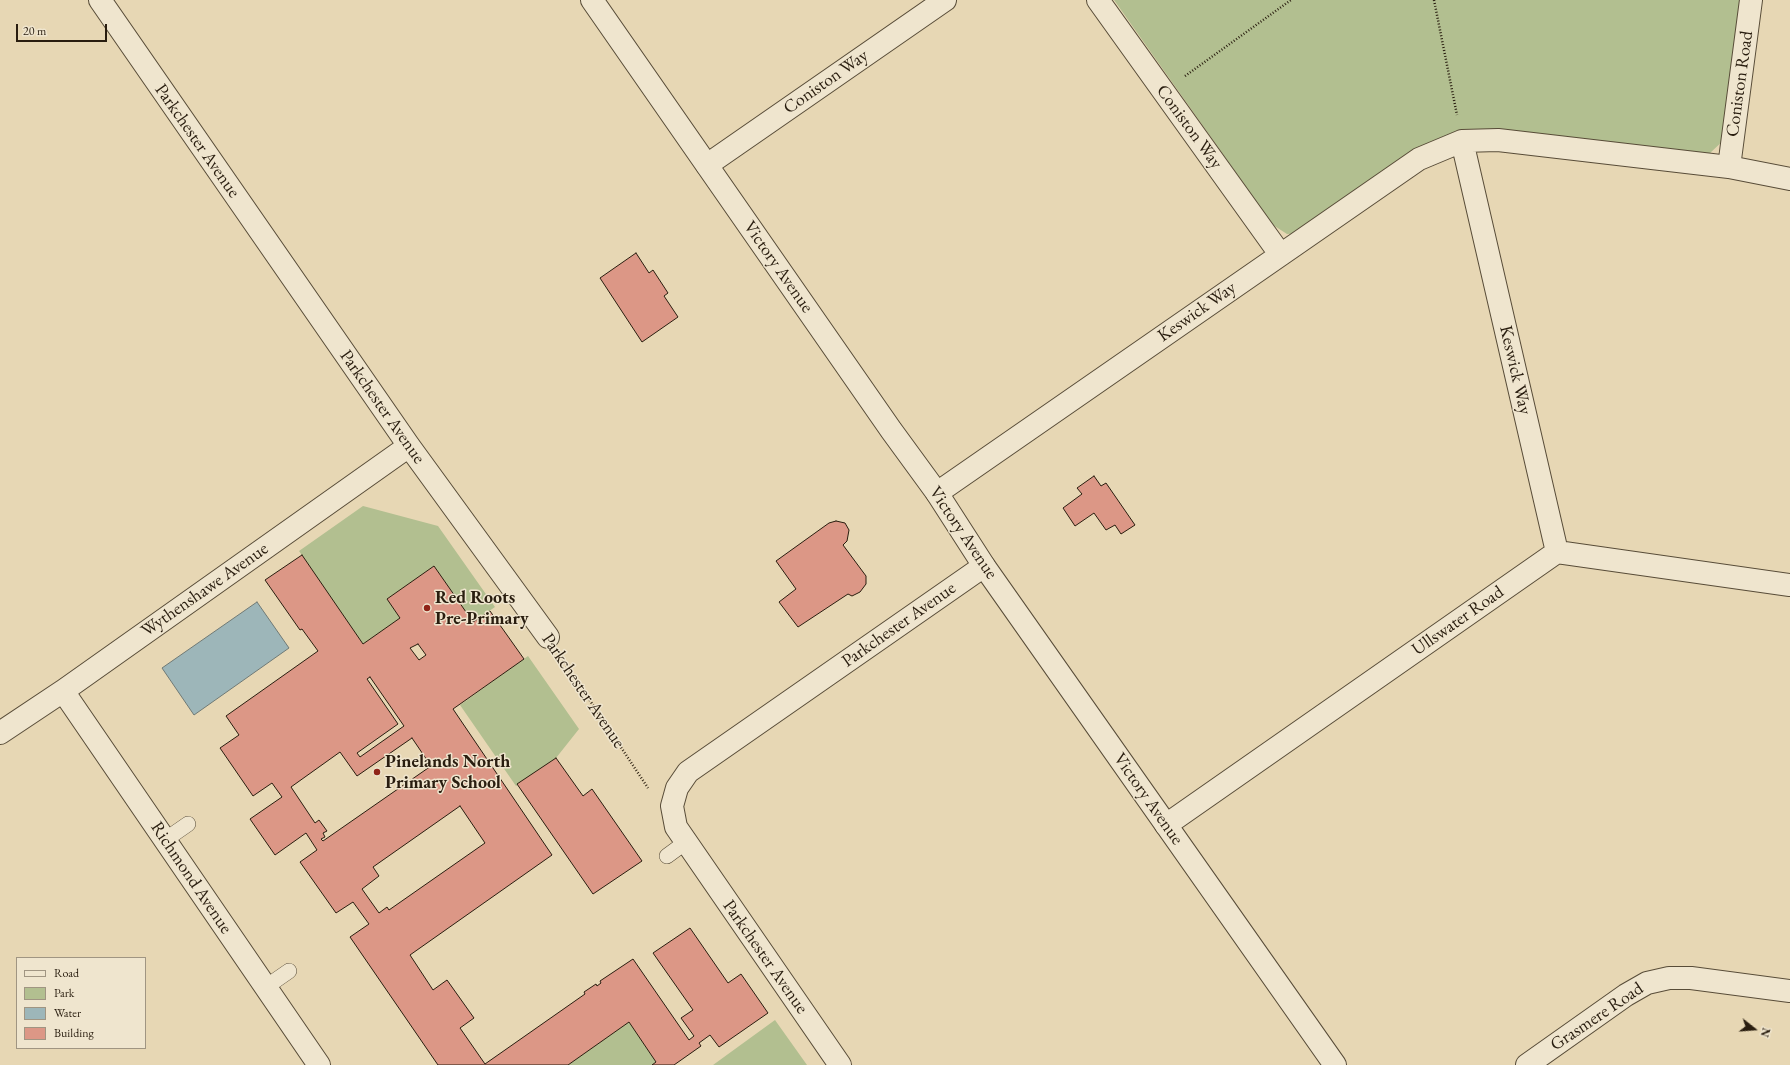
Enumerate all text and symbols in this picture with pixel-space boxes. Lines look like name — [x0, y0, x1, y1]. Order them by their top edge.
scale bar — [18, 16, 109, 42]
text: 20 m — [23, 23, 46, 39]
street label: Coniston Road — [1722, 30, 1758, 138]
street label: Coniston Way — [779, 45, 873, 119]
street label: Parkchester Avenue — [150, 80, 244, 202]
street label: Coniston Way — [1151, 81, 1227, 173]
street label: Victory Avenue — [738, 217, 818, 317]
street label: Keswick Way — [1154, 277, 1240, 347]
street label: Keswick Way — [1494, 323, 1536, 417]
street label: Parkchester Avenue — [335, 346, 429, 468]
street label: Victory Avenue — [924, 483, 1002, 583]
street label: Wythenshawe Avenue — [137, 538, 273, 642]
street label: Parkchester Avenue — [838, 578, 960, 672]
street label: Ullswater Road — [1408, 581, 1508, 661]
place label: Red Roots Pre-Primary — [435, 587, 529, 630]
marker: Red Roots Pre-Primary — [422, 603, 432, 613]
street label: Parkchester Avenue — [537, 629, 629, 753]
street label: Victory Avenue — [1108, 749, 1188, 849]
place label: Pinelands North Primary School — [385, 751, 510, 794]
marker: Pinelands North Primary School — [372, 767, 382, 777]
street label: Richmond Avenue — [146, 818, 236, 938]
street label: Parkchester Avenue — [718, 896, 812, 1018]
legend — [16, 957, 146, 1049]
text: Road — [54, 965, 79, 981]
street label: Grasmere Road — [1546, 978, 1648, 1056]
text: Park — [54, 985, 74, 1001]
text: Water — [54, 1005, 81, 1021]
north arrow — [1734, 1009, 1774, 1049]
text: Building — [54, 1025, 94, 1041]
text: N — [1757, 1026, 1773, 1039]

